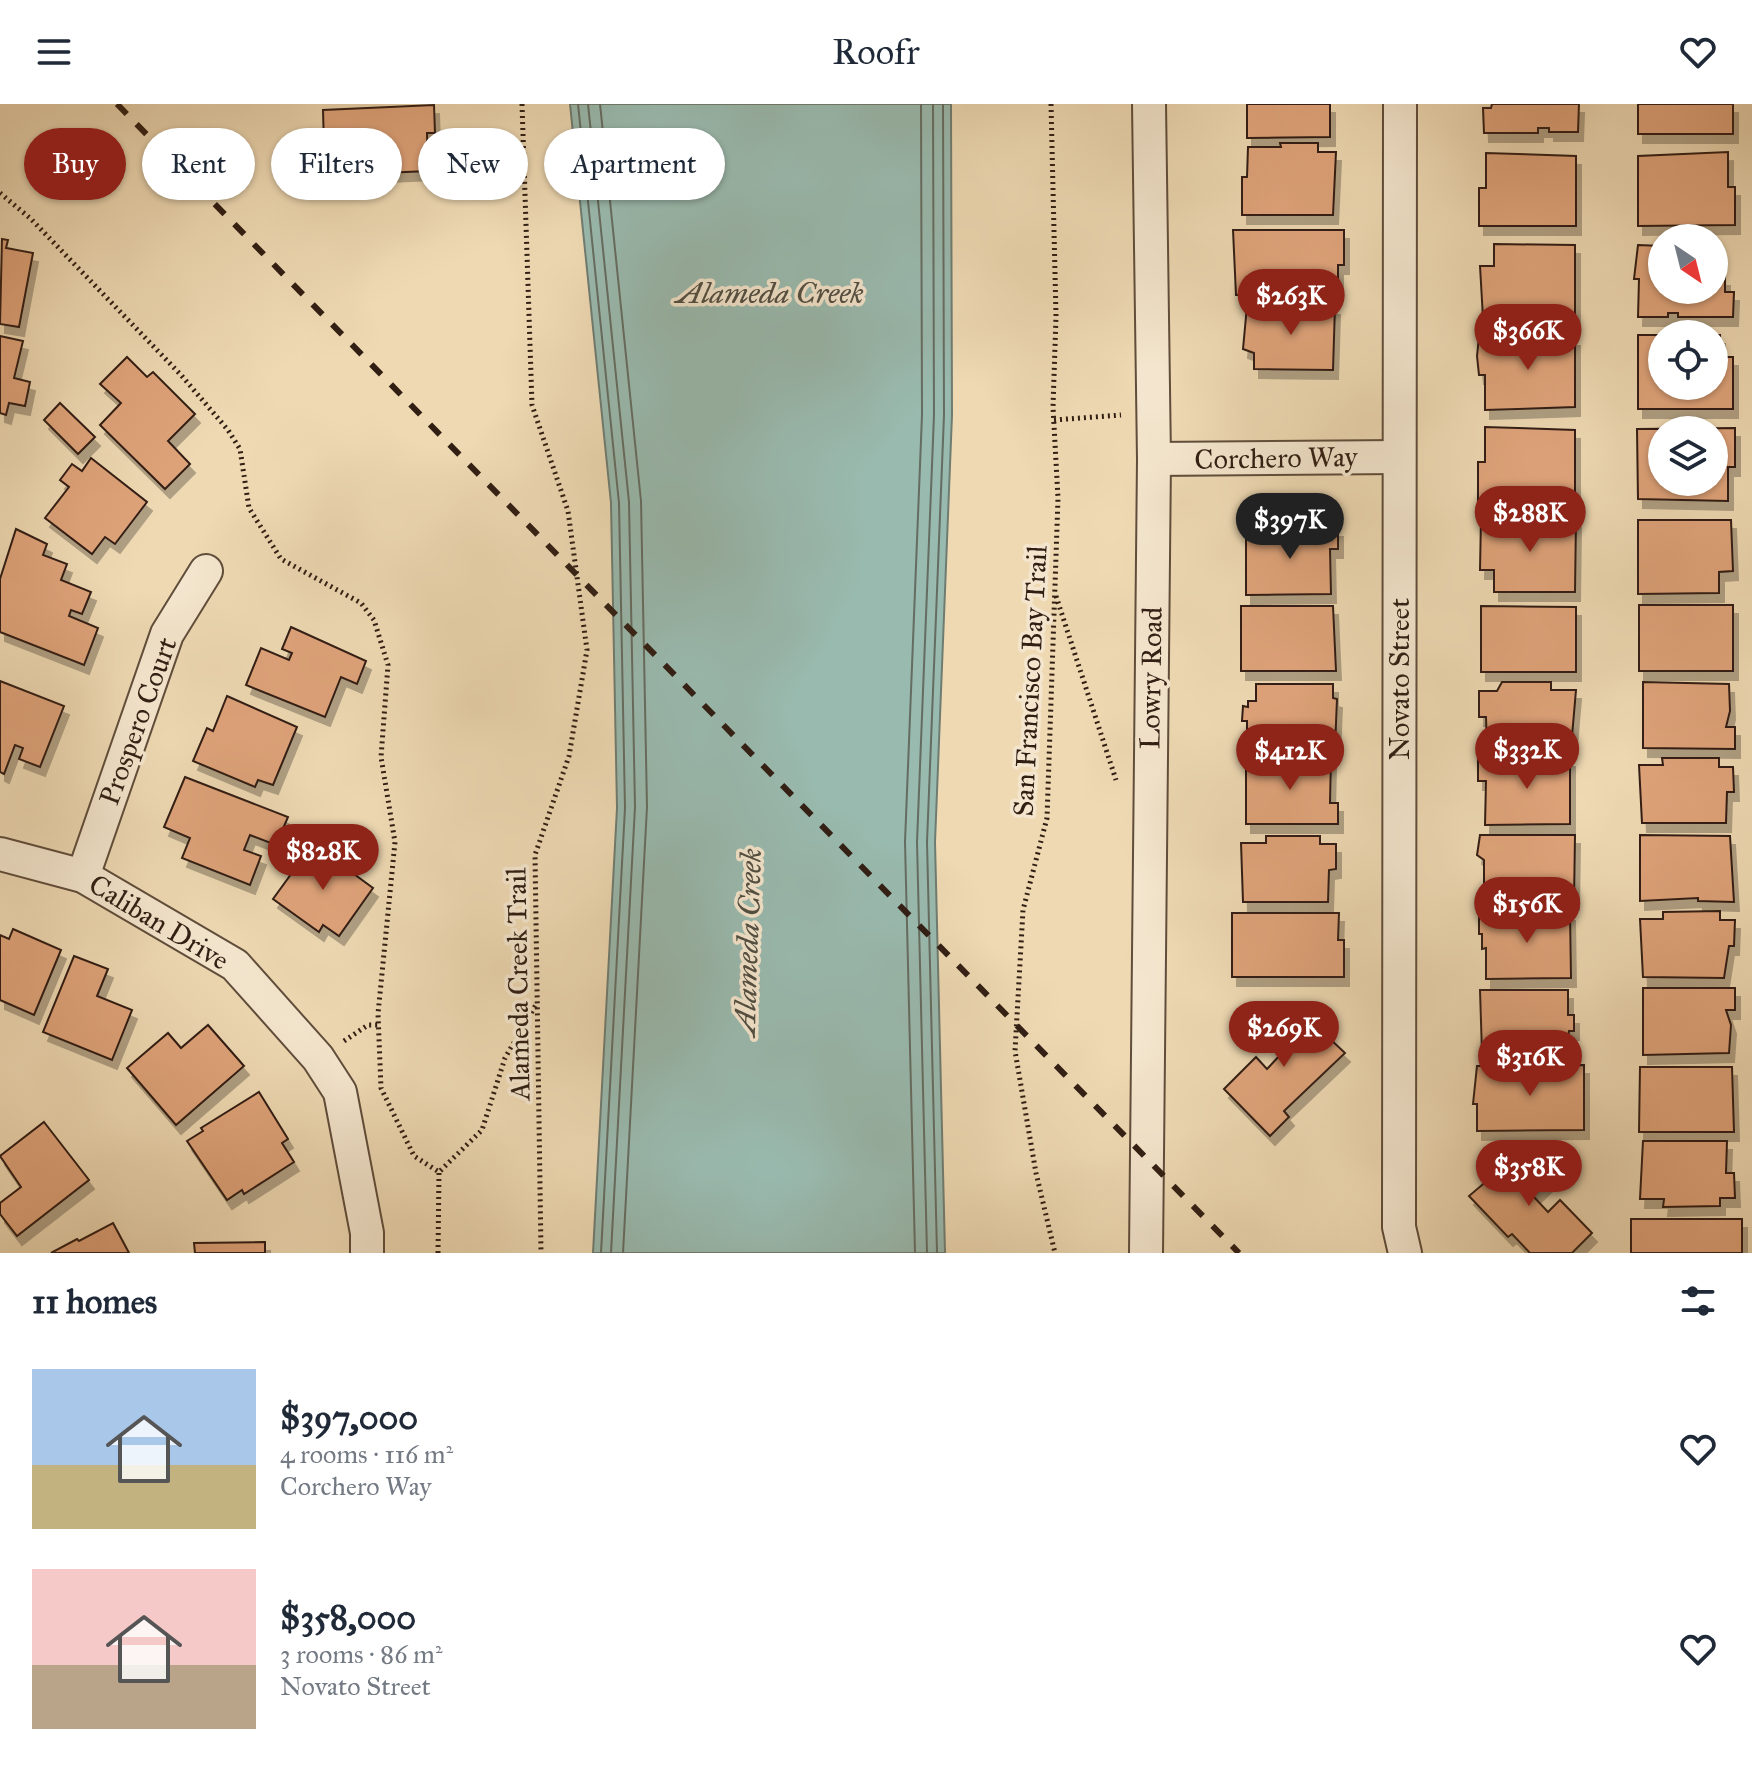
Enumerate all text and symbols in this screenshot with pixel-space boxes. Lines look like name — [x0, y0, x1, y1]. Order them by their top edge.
icon: menu — [32, 30, 76, 74]
text: Roofr — [832, 30, 920, 74]
icon: heart — [1676, 30, 1720, 74]
chip: Buy — [24, 128, 126, 200]
chip: Rent — [142, 128, 255, 200]
chip: Filters — [271, 128, 402, 200]
chip: New — [418, 128, 528, 200]
chip: Apartment — [544, 128, 725, 200]
north arrow — [1648, 224, 1728, 304]
map controls — [1648, 224, 1728, 496]
pin: $263K — [1235, 269, 1347, 337]
water label: Alameda Creek — [673, 275, 864, 311]
text: $263K — [1256, 279, 1326, 311]
pin: $366K — [1472, 304, 1584, 372]
text: $366K — [1492, 314, 1564, 346]
button: locate — [1648, 320, 1728, 400]
button: layers — [1648, 416, 1728, 496]
street label: Corchero Way — [1194, 439, 1359, 477]
pin: $288K — [1474, 486, 1586, 554]
pin: $397K — [1234, 493, 1346, 561]
text: $288K — [1493, 496, 1567, 528]
text: $397K — [1254, 503, 1326, 535]
street label: San Francisco Bay Trail — [1005, 544, 1055, 817]
street label: Novato Street — [1382, 598, 1417, 760]
street label: Lowry Road — [1132, 606, 1170, 750]
street label: Prospero Court — [91, 632, 185, 810]
pin: $332K — [1471, 723, 1583, 791]
pin: $412K — [1234, 724, 1346, 792]
text: $332K — [1493, 733, 1561, 765]
text: $412K — [1254, 734, 1326, 766]
pin: $828K — [267, 824, 379, 892]
text: $828K — [286, 834, 360, 866]
water label: Alameda Creek — [727, 848, 769, 1039]
street label: Caliban Drive — [83, 866, 235, 978]
street label: Alameda Creek Trail — [498, 867, 538, 1102]
pin: $156K — [1471, 877, 1583, 945]
text: $156K — [1492, 887, 1562, 919]
pin: $269K — [1228, 1001, 1340, 1069]
text: $269K — [1247, 1011, 1321, 1043]
pin: $316K — [1474, 1030, 1586, 1098]
text: $316K — [1496, 1040, 1564, 1072]
pin: $358K — [1473, 1140, 1585, 1208]
text: $358K — [1494, 1150, 1564, 1182]
icon: filters — [1676, 1279, 1720, 1323]
text: 11 homes — [32, 1281, 157, 1322]
text: $397,000 — [280, 1397, 418, 1438]
icon: home — [96, 1401, 192, 1497]
icon: heart — [1676, 1427, 1720, 1471]
text: 4 rooms · 116 m² — [280, 1438, 453, 1470]
text: Corchero Way — [280, 1470, 432, 1502]
text: $358,000 — [280, 1597, 416, 1638]
icon: home — [96, 1601, 192, 1697]
icon: heart — [1676, 1627, 1720, 1671]
text: 3 rooms · 86 m² — [280, 1638, 443, 1670]
text: Novato Street — [280, 1670, 431, 1702]

